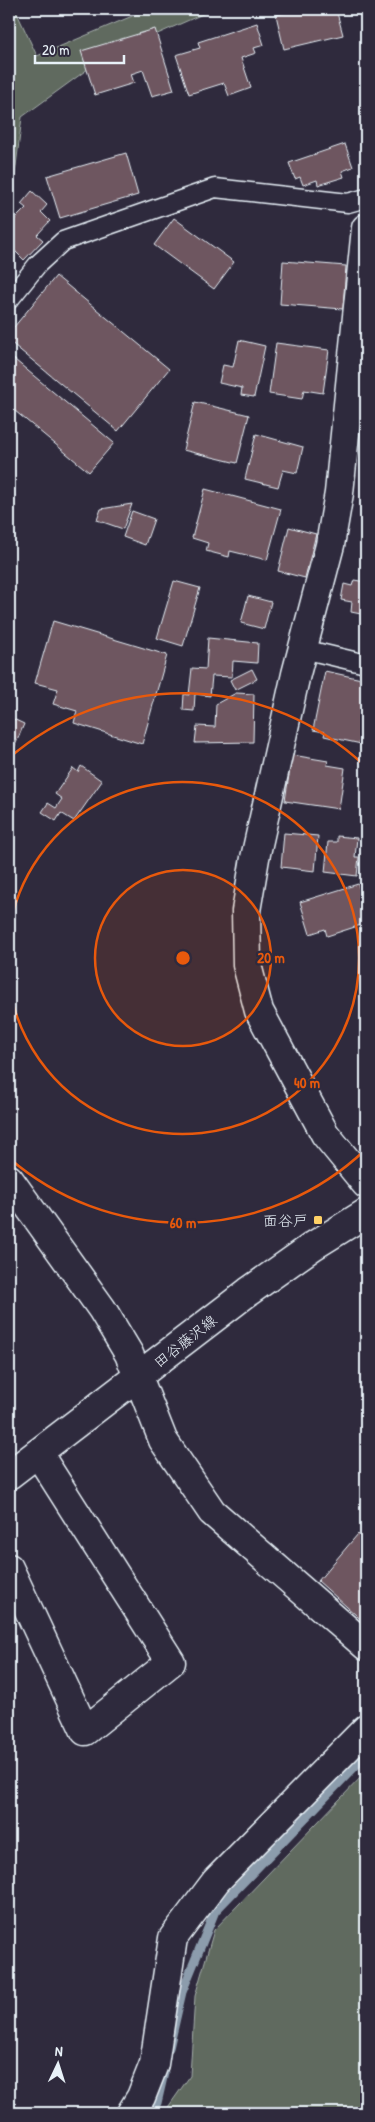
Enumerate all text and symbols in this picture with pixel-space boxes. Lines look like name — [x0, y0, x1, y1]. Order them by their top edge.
scale bar — [35, 32, 124, 64]
text: 20 m — [42, 39, 69, 60]
text: 20 m — [257, 947, 285, 968]
centre of rings — [174, 949, 192, 967]
text: 40 m — [294, 1072, 320, 1093]
place label: 面谷戸 — [263, 1210, 308, 1231]
text: 60 m — [170, 1212, 196, 1233]
marker: 面谷戸 — [312, 1214, 324, 1226]
street label: 田谷藤沢線 — [149, 1310, 221, 1372]
north arrow — [32, 2040, 82, 2090]
text: N — [55, 2041, 64, 2060]

